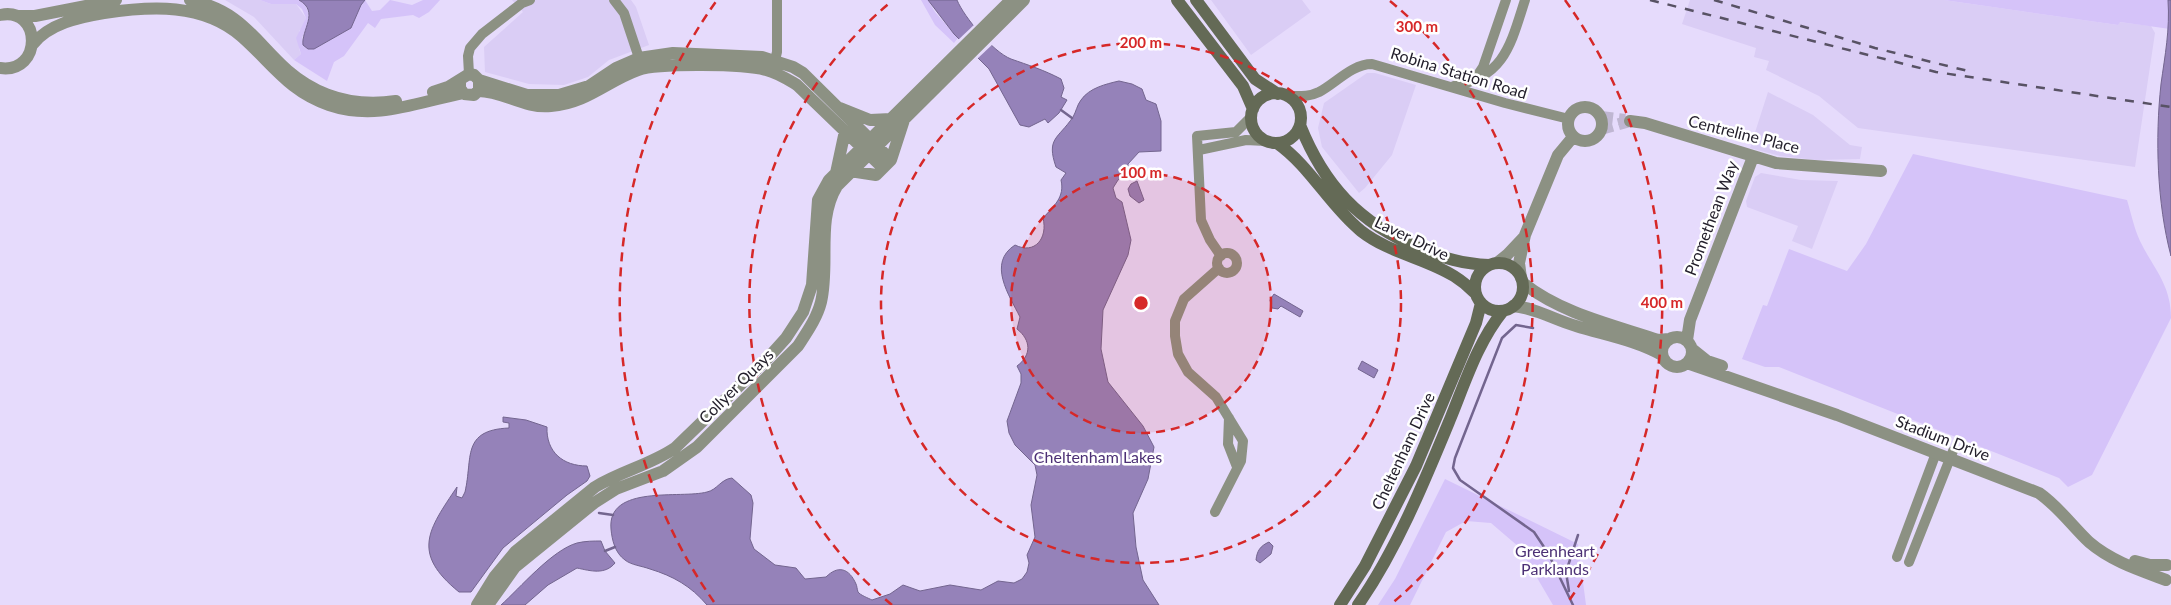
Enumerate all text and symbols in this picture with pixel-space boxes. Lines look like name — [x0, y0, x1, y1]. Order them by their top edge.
text: 300 m — [1396, 17, 1438, 35]
text: 200 m — [1120, 33, 1162, 51]
street label: Robina Station Road — [1389, 43, 1530, 102]
street label: Centreline Place — [1687, 111, 1802, 156]
street label: Promethean Way — [1680, 157, 1741, 278]
text: 100 m — [1120, 163, 1162, 181]
street label: Laver Drive — [1372, 211, 1452, 264]
text: 400 m — [1641, 293, 1683, 311]
centre of rings — [1132, 294, 1150, 312]
street label: Collyer Quays — [694, 344, 777, 427]
street label: Cheltenham Drive — [1367, 389, 1438, 512]
street label: Stadium Drive — [1893, 411, 1993, 464]
park label: Cheltenham Lakes — [1034, 447, 1162, 466]
park label: Greenheart Parklands — [1515, 541, 1595, 578]

